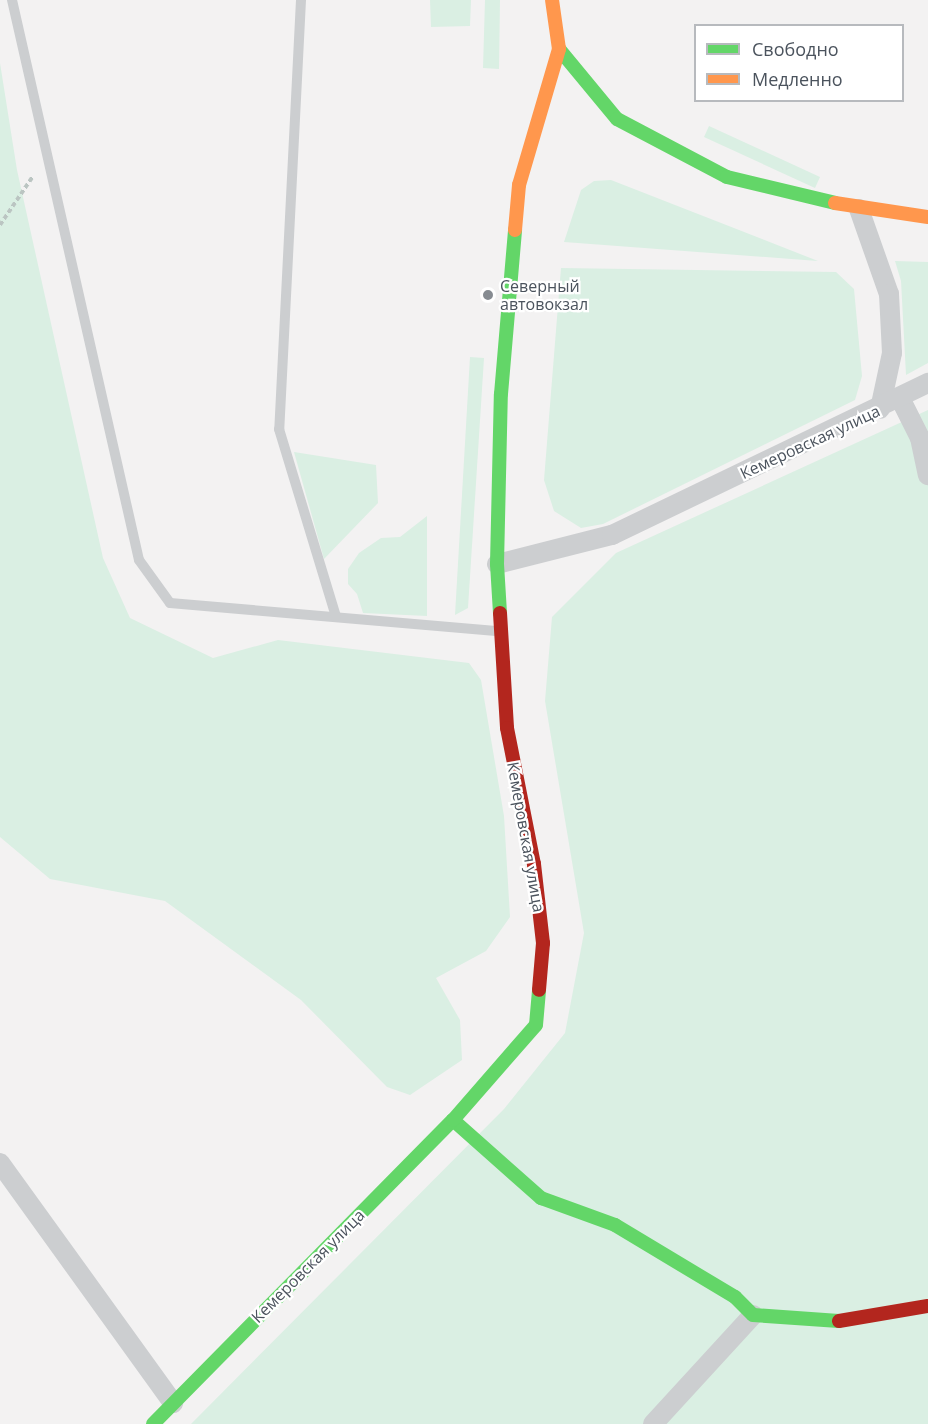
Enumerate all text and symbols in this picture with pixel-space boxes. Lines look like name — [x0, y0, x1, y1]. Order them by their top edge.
legend — [694, 24, 904, 102]
text: Свободно — [752, 37, 839, 61]
text: Медленно — [752, 67, 843, 91]
place label: Северный автовокзал — [500, 276, 588, 314]
marker: Северный автовокзал — [481, 288, 495, 302]
street label: Кемеровская улица — [737, 401, 883, 483]
street label: Кемеровская улица — [503, 760, 549, 914]
street label: Кемеровская улица — [247, 1205, 369, 1327]

